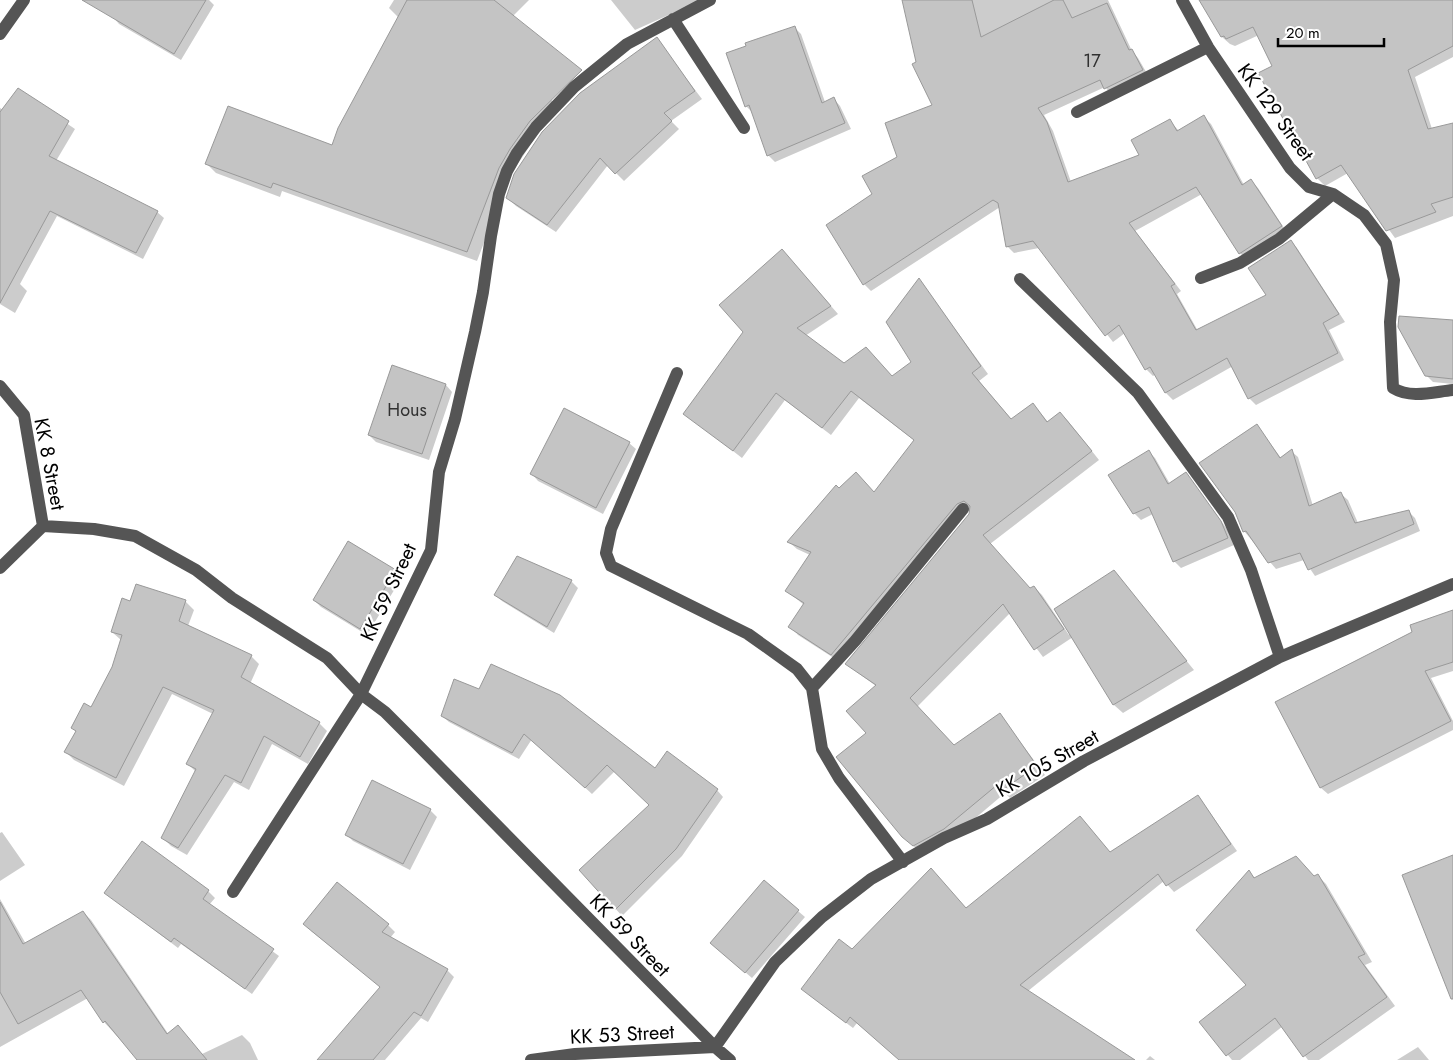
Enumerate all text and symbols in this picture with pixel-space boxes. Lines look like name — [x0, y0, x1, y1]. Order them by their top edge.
scale bar — [1278, 15, 1384, 47]
text: 20 m — [1286, 22, 1320, 44]
house number: 17 — [1083, 48, 1101, 74]
street label: KK 129 Street — [1230, 58, 1321, 167]
house number: Hous — [387, 397, 427, 423]
street label: KK 8 Street — [26, 416, 73, 513]
street label: KK 59 Street — [353, 538, 424, 646]
street label: KK 105 Street — [990, 722, 1104, 805]
street label: KK 59 Street — [583, 887, 677, 983]
street label: KK 53 Street — [569, 1017, 675, 1052]

